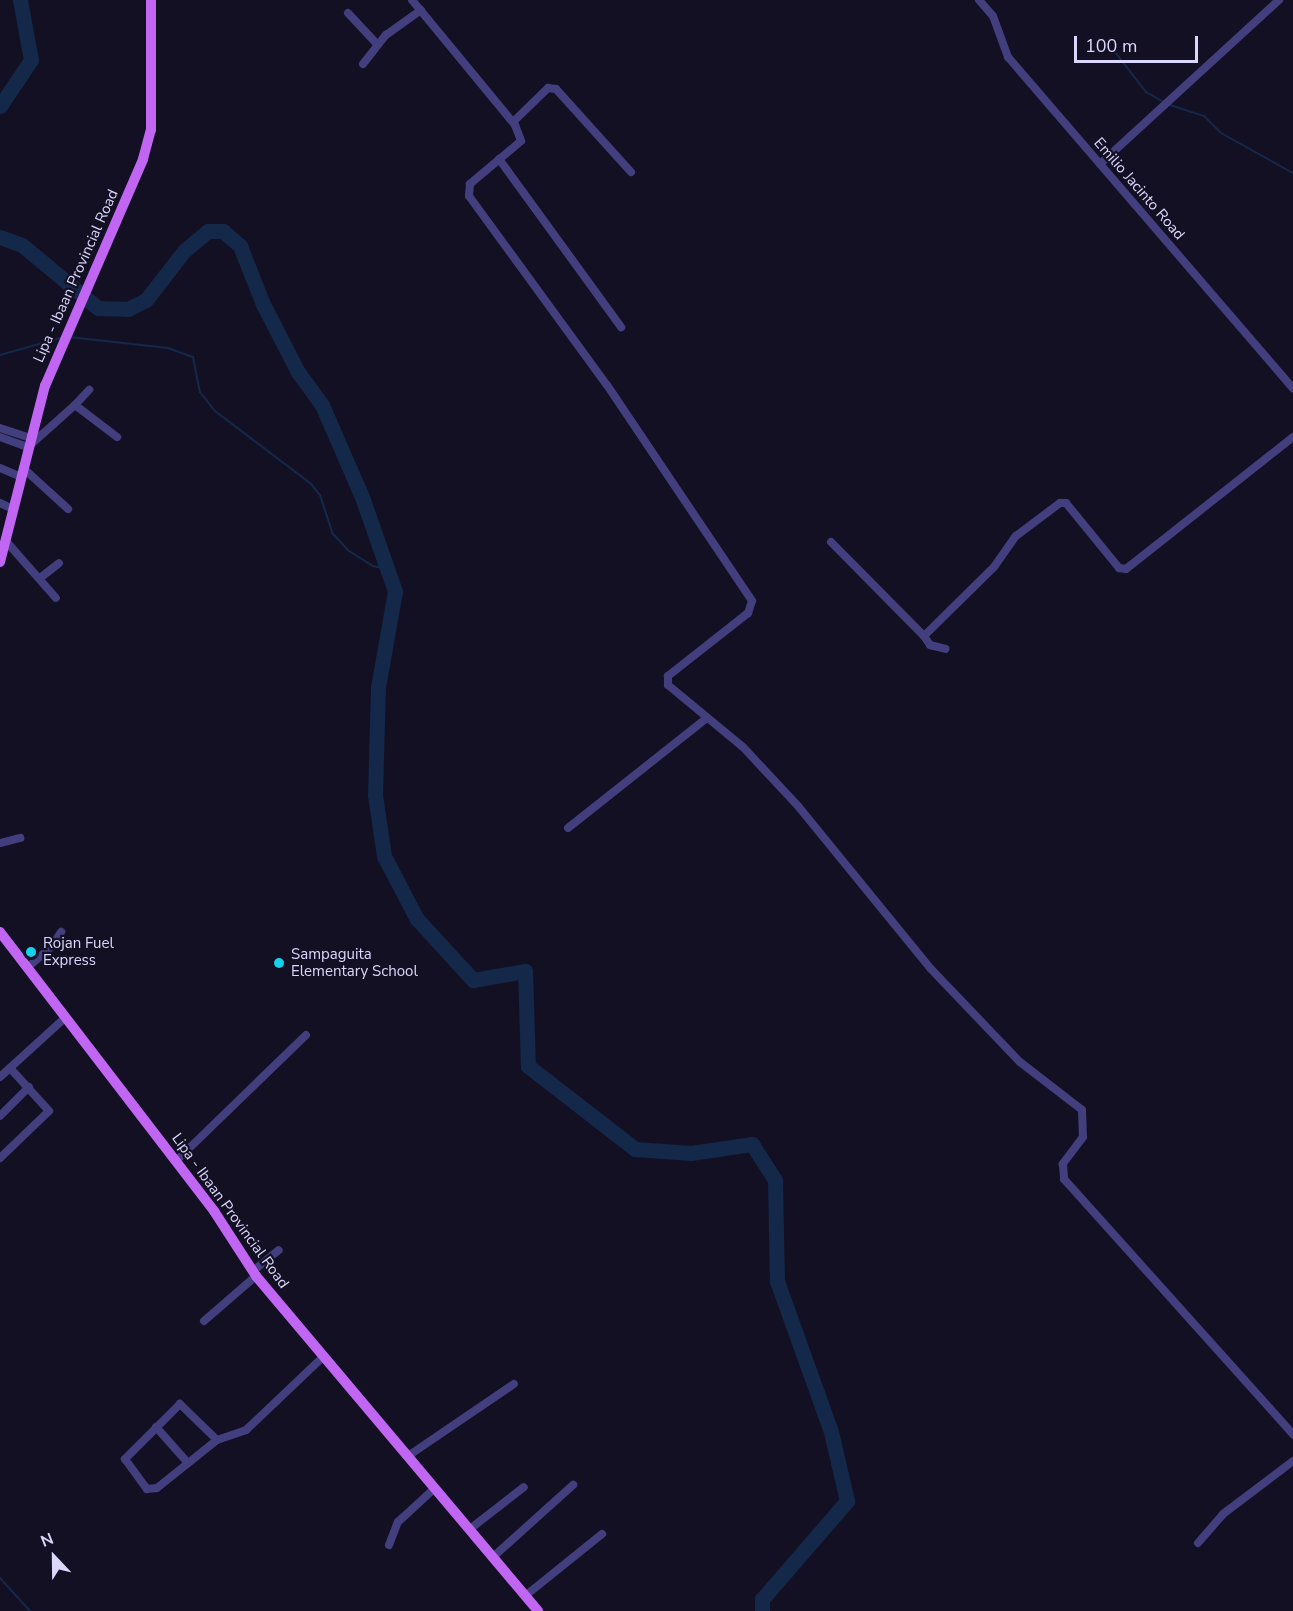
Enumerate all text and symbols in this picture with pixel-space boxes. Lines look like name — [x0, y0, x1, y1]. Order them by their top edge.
scale bar — [1077, 24, 1202, 62]
text: 100 m — [1085, 34, 1137, 58]
street label: Emilio Jacinto Road — [1090, 134, 1188, 244]
street label: Lipa - Ibaan Provincial Road — [30, 187, 122, 365]
place label: Rojan Fuel Express — [43, 934, 114, 969]
marker: Rojan Fuel Express — [24, 945, 38, 959]
place label: Sampaguita Elementary School — [291, 945, 418, 980]
marker: Sampaguita Elementary School — [272, 956, 286, 970]
street label: Lipa - Ibaan Provincial Road — [168, 1130, 292, 1292]
north arrow — [24, 1527, 84, 1587]
text: N — [38, 1528, 57, 1553]

